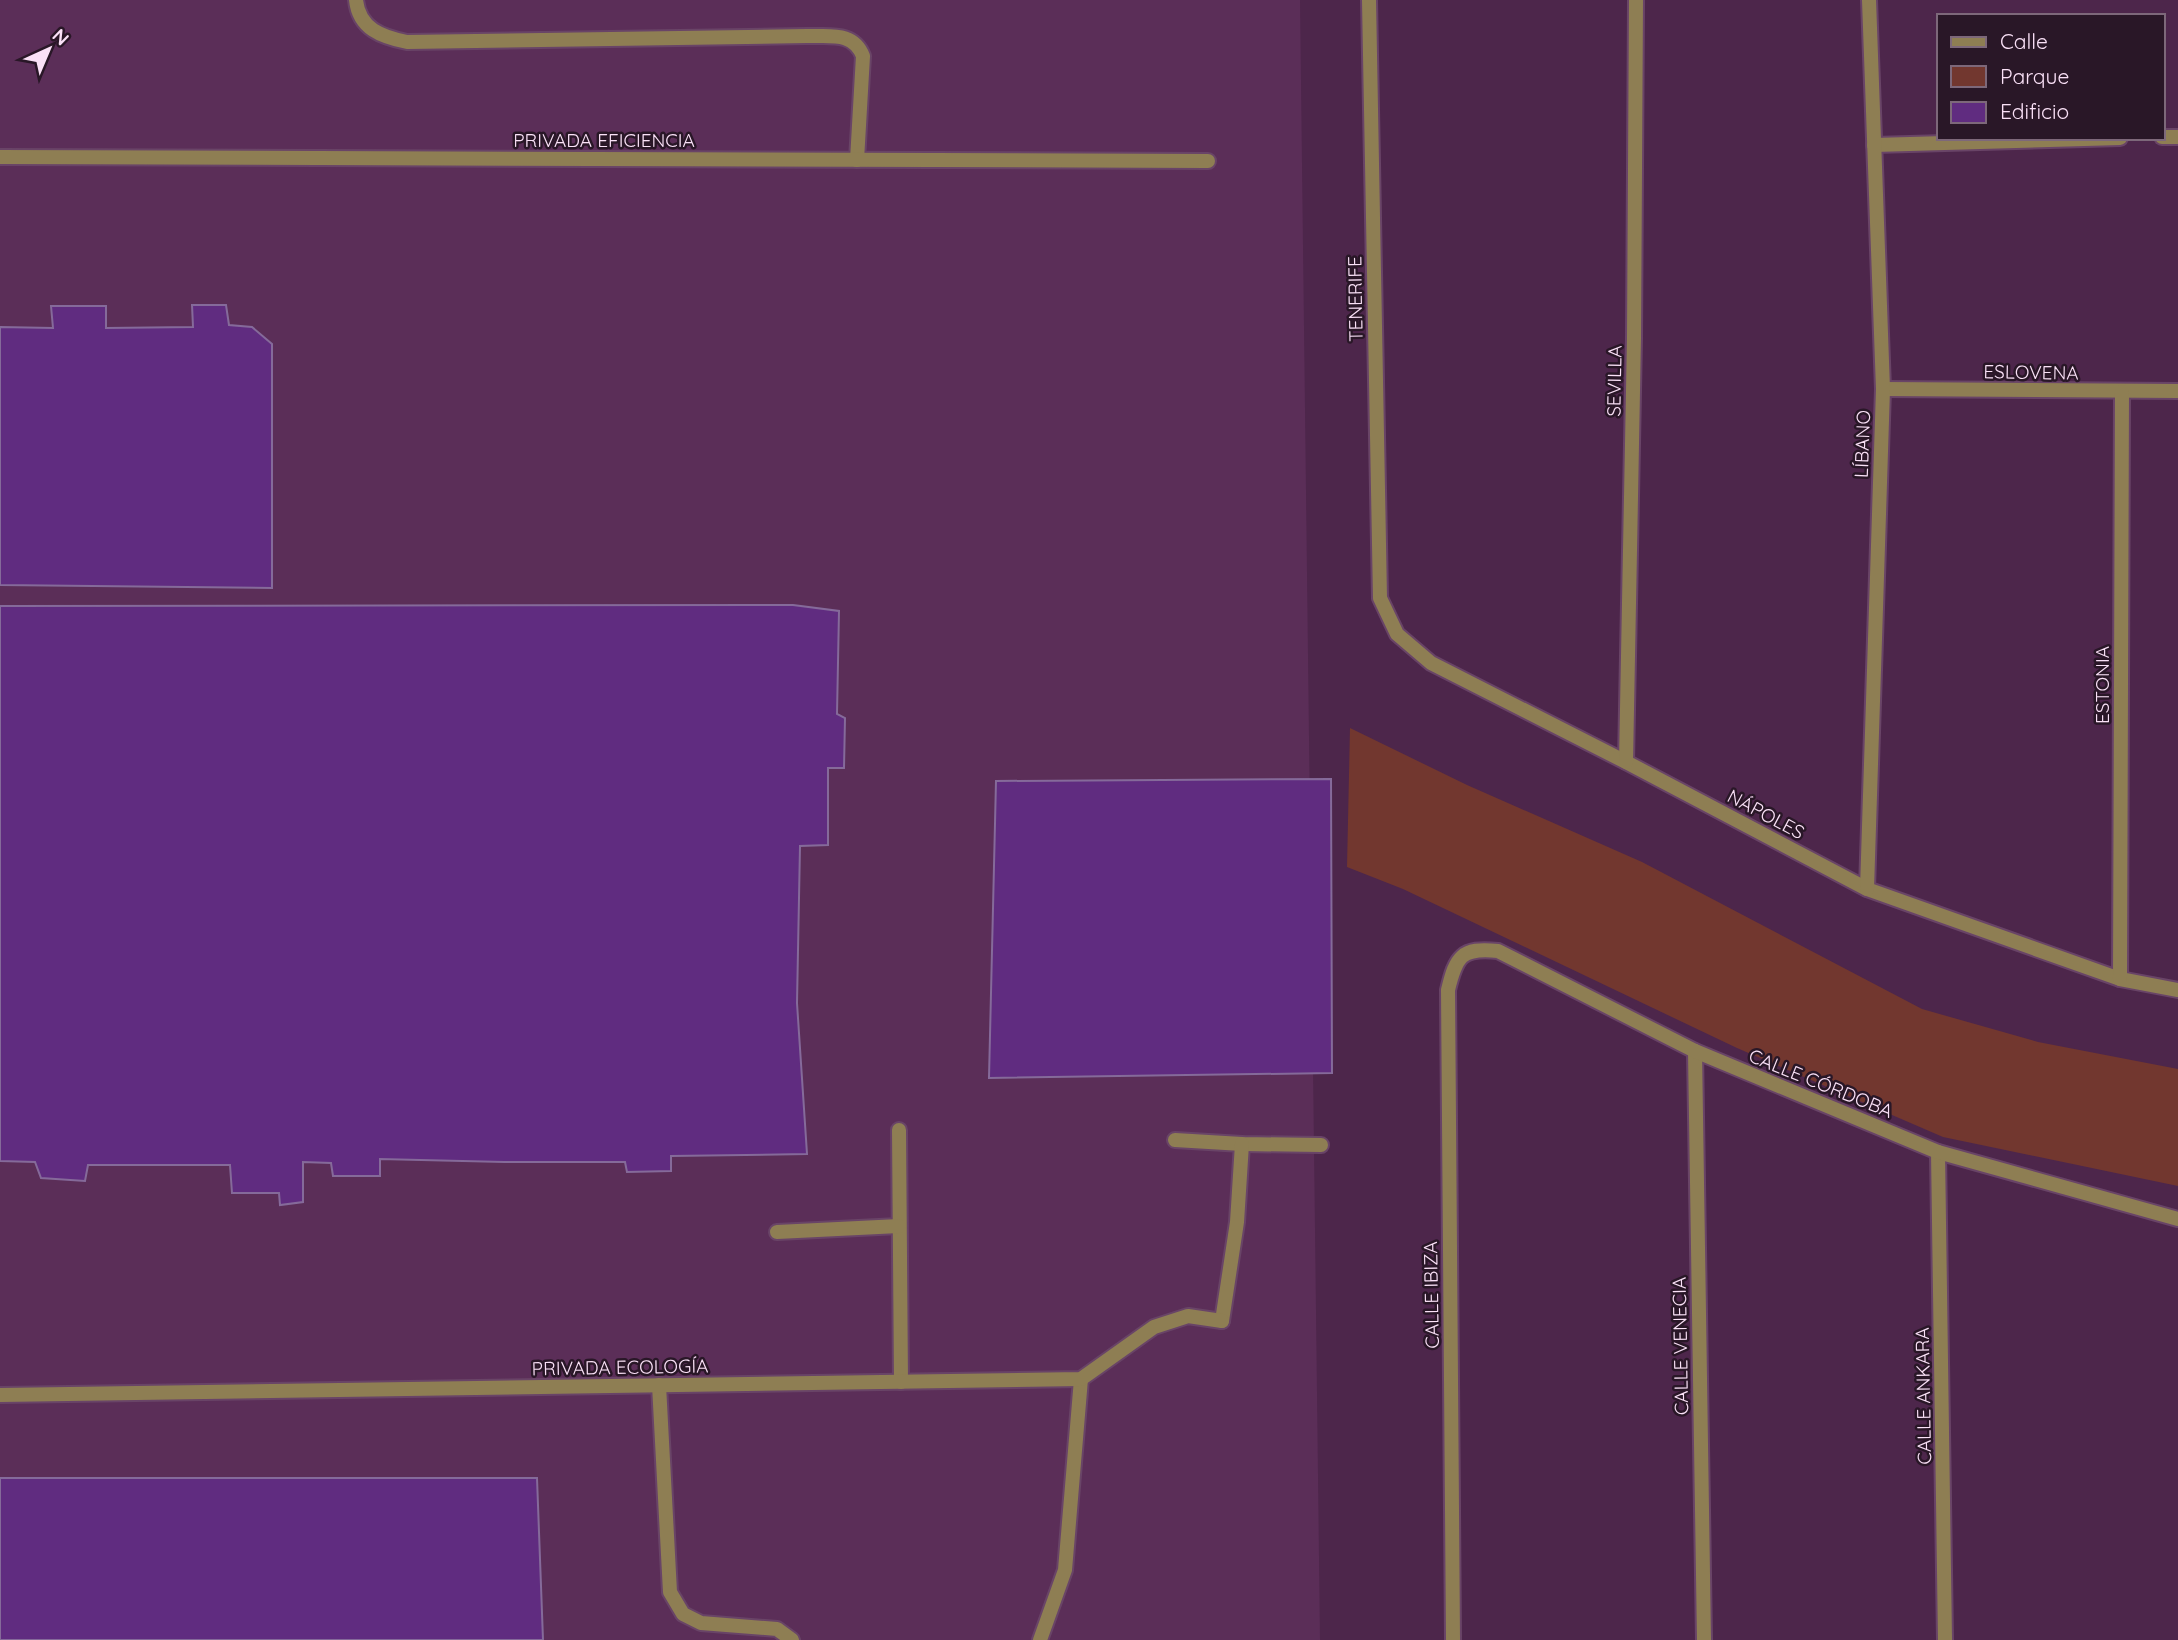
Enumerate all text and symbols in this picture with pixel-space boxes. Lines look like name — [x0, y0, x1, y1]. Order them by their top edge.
north arrow — [14, 14, 84, 84]
legend — [1937, 14, 2164, 140]
text: N — [47, 23, 74, 50]
text: Calle — [2000, 28, 2048, 54]
text: Parque — [2000, 63, 2069, 89]
text: Edificio — [2000, 98, 2069, 124]
street label: PRIVADA EFICIENCIA — [513, 128, 695, 152]
street label: TENERIFE — [1342, 256, 1368, 342]
street label: SEVILLA — [1601, 345, 1627, 417]
street label: ESLOVENA — [1983, 359, 2079, 385]
street label: LÍBANO — [1849, 410, 1875, 478]
street label: ESTONIA — [2090, 646, 2114, 724]
street label: NÁPOLES — [1723, 784, 1809, 844]
street label: CALLE CÓRDOBA — [1745, 1043, 1897, 1123]
street label: CALLE IBIZA — [1418, 1241, 1444, 1349]
street label: CALLE VENECIA — [1667, 1277, 1693, 1415]
street label: CALLE ANKARA — [1910, 1327, 1936, 1465]
street label: PRIVADA ECOLOGÍA — [531, 1353, 709, 1381]

